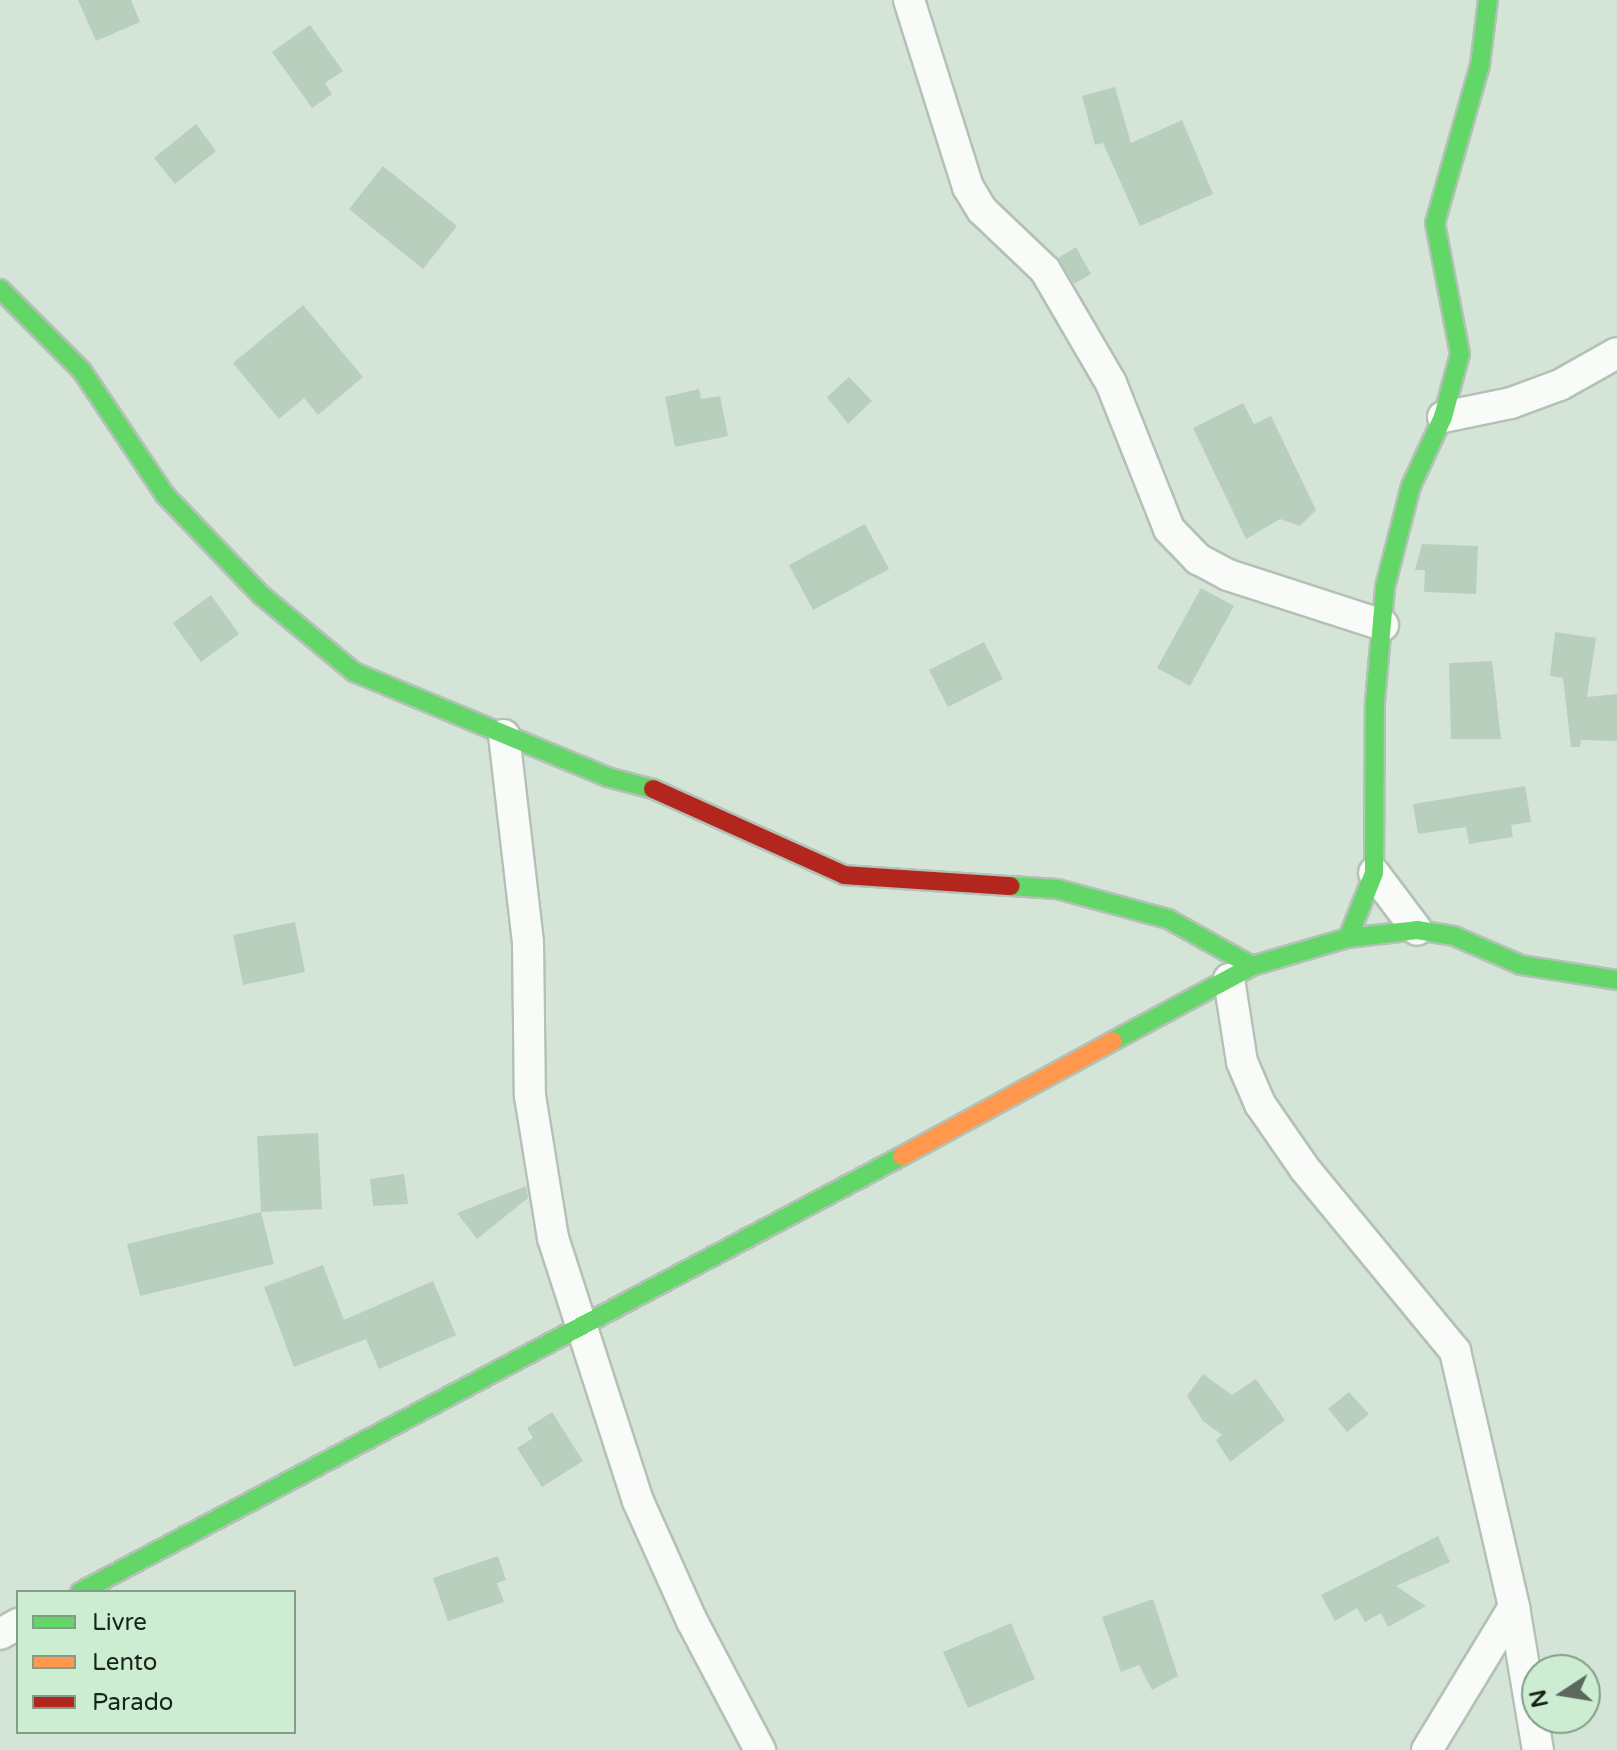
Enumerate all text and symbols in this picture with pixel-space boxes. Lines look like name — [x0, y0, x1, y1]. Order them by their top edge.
legend — [16, 1590, 296, 1734]
text: Livre — [92, 1608, 147, 1637]
text: Lento — [92, 1648, 157, 1677]
north arrow — [1521, 1654, 1601, 1734]
text: N — [1525, 1687, 1554, 1710]
text: Parado — [92, 1688, 173, 1717]

